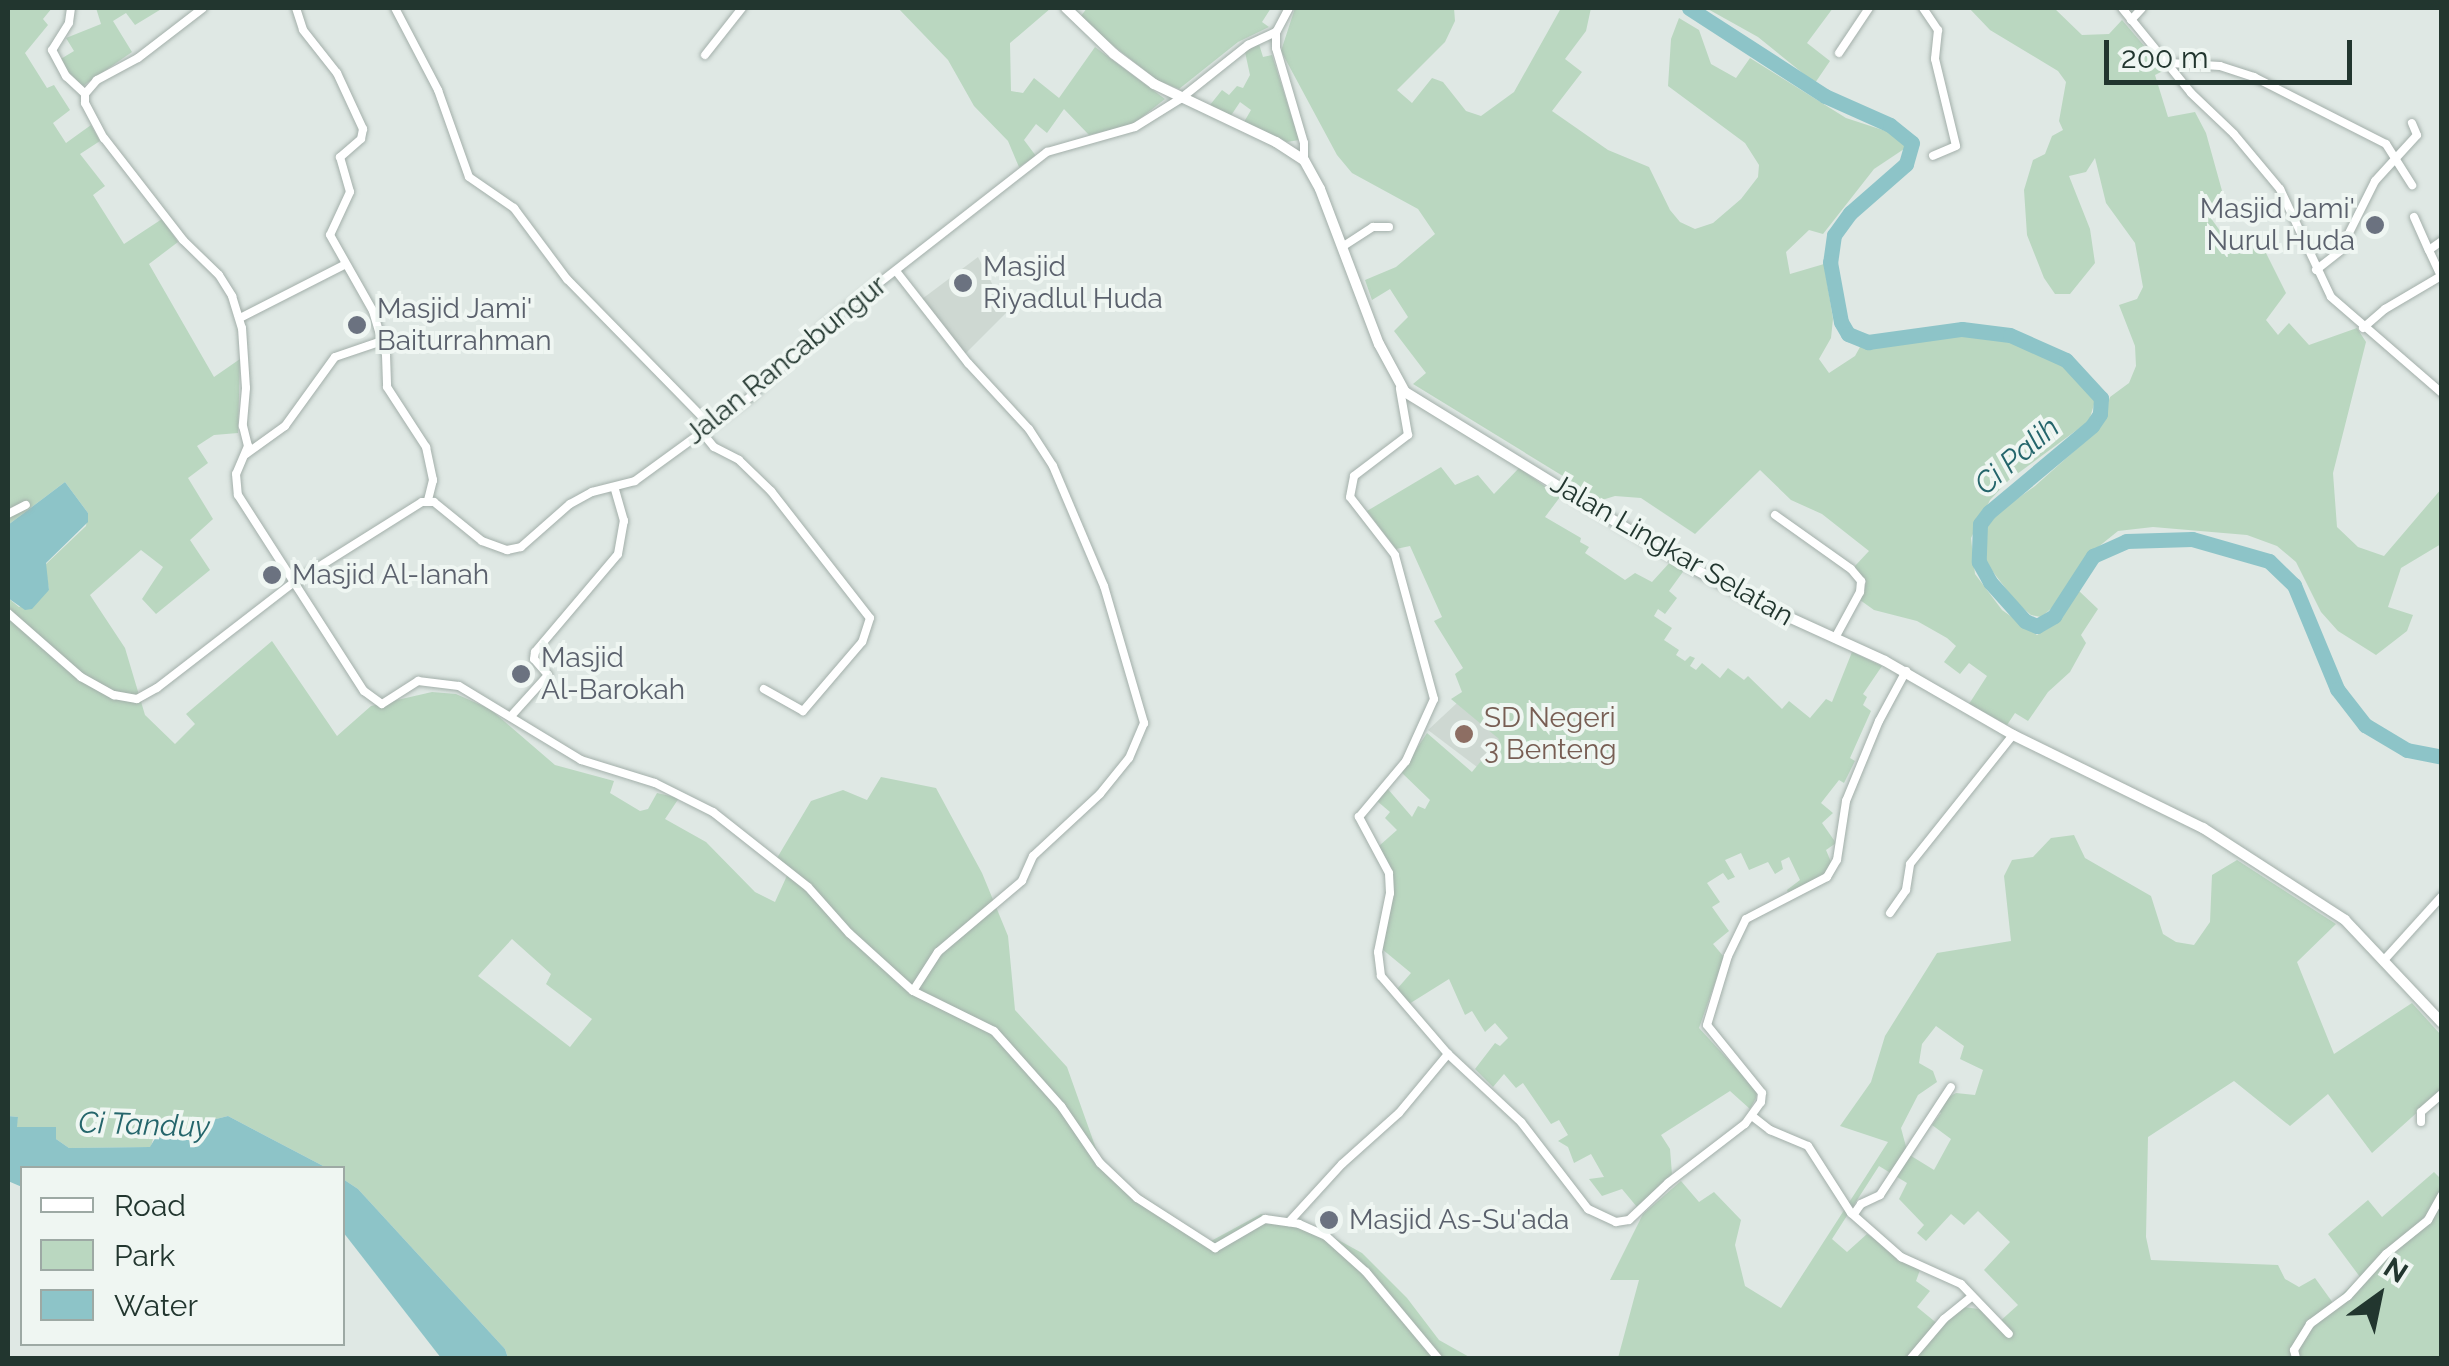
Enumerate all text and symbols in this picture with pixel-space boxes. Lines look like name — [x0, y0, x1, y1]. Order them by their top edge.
scale bar — [2109, 20, 2356, 82]
text: 200 m — [2121, 40, 2209, 75]
place label: Masjid Jami' Nurul Huda — [2199, 192, 2355, 258]
marker: Masjid Jami' Nurul Huda — [2364, 214, 2386, 236]
place label: Masjid Riyadlul Huda — [983, 250, 1164, 316]
street label: Jalan Rancabungur — [679, 269, 893, 451]
marker: Masjid Riyadlul Huda — [952, 272, 974, 294]
place label: Masjid Jami' Baiturrahman — [377, 292, 552, 358]
marker: Masjid Jami' Baiturrahman — [346, 314, 368, 336]
water label: Ci Palih — [1967, 409, 2067, 503]
street label: Jalan Lingkar Selatan — [1544, 467, 1800, 633]
place label: Masjid Al-Ianah — [292, 558, 490, 592]
marker: Masjid Al-Ianah — [261, 564, 283, 586]
place label: Masjid Al-Barokah — [541, 641, 685, 707]
marker: Masjid Al-Barokah — [510, 663, 532, 685]
place label: SD Negeri 3 Benteng — [1484, 701, 1617, 767]
marker: SD Negeri 3 Benteng — [1453, 723, 1475, 745]
water label: Ci Tanduy — [77, 1105, 211, 1145]
legend — [20, 1166, 345, 1346]
text: Road — [114, 1188, 186, 1223]
place label: Masjid As-Su'ada — [1349, 1203, 1570, 1237]
marker: Masjid As-Su'ada — [1318, 1209, 1340, 1231]
text: Park — [114, 1238, 175, 1273]
north arrow — [2329, 1246, 2429, 1346]
text: N — [2378, 1251, 2414, 1290]
text: Water — [114, 1288, 198, 1323]

